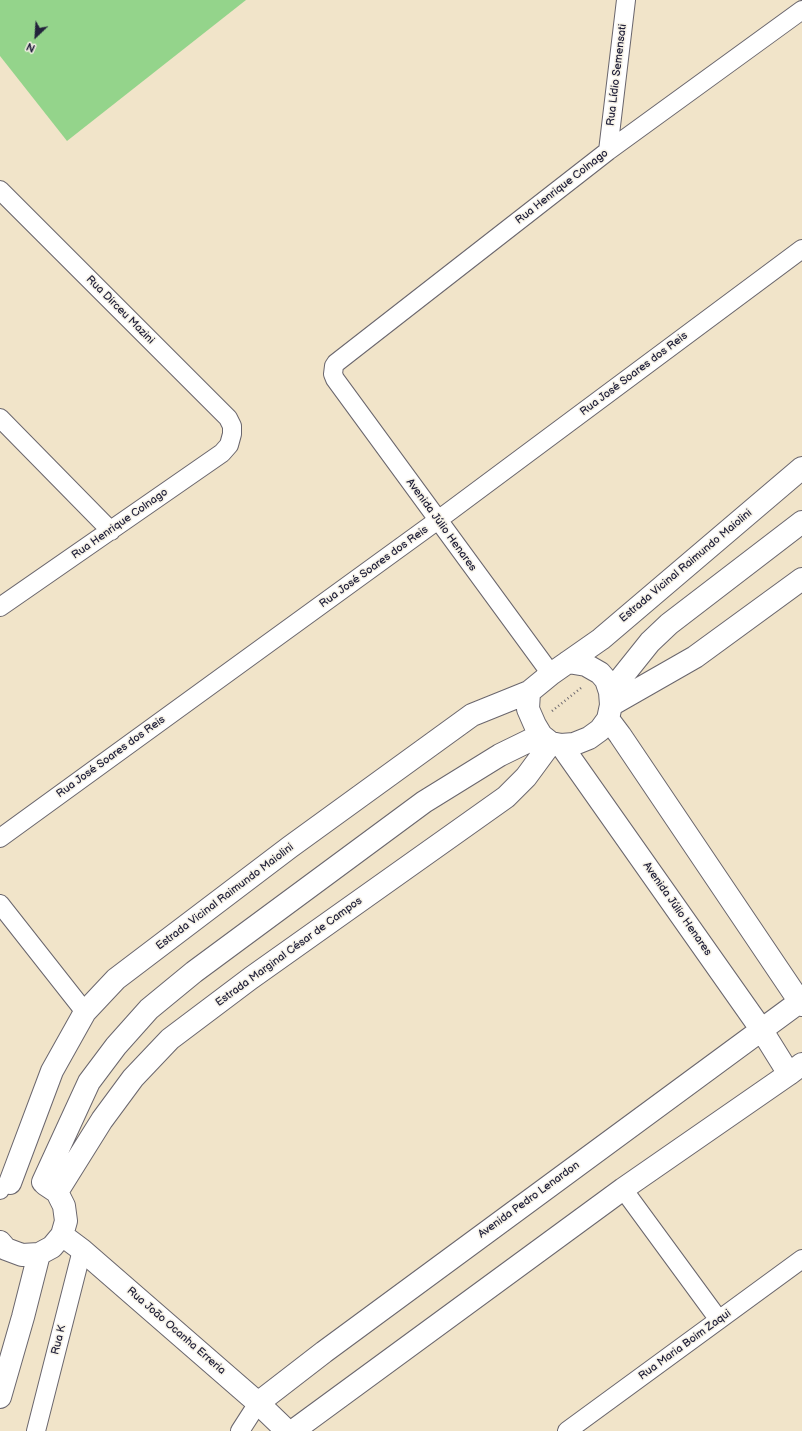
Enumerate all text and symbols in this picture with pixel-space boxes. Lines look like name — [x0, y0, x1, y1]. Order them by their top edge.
north arrow — [16, 16, 56, 56]
street label: Rua Lídio Semensati — [604, 23, 630, 127]
text: N — [24, 40, 37, 55]
street label: Rua Henrique Colnago — [513, 147, 611, 227]
street label: Rua Dirceu Mazini — [83, 273, 157, 347]
street label: Rua José Soares dos Reis — [578, 329, 690, 419]
street label: Avenida Júlio Henares — [403, 476, 479, 574]
street label: Rua Henrique Colnago — [69, 486, 171, 562]
street label: Estrada Vicinal Raimundo Maiolini — [617, 507, 755, 625]
street label: Rua José Soares dos Reis — [317, 523, 431, 611]
street label: Rua José Soares dos Reis — [54, 713, 168, 801]
street label: Estrada Vicinal Raimundo Maiolini — [154, 841, 296, 953]
street label: Avenida Júlio Henares — [640, 860, 714, 958]
street label: Estrada Marginal César de Campos — [213, 894, 365, 1010]
street label: Avenida Pedro Lenardon — [476, 1159, 582, 1241]
street label: Rua João Ocanha Erreria — [124, 1285, 228, 1377]
street label: Rua Maria Boim Zaqui — [636, 1307, 734, 1383]
street label: Rua K — [49, 1324, 69, 1356]

